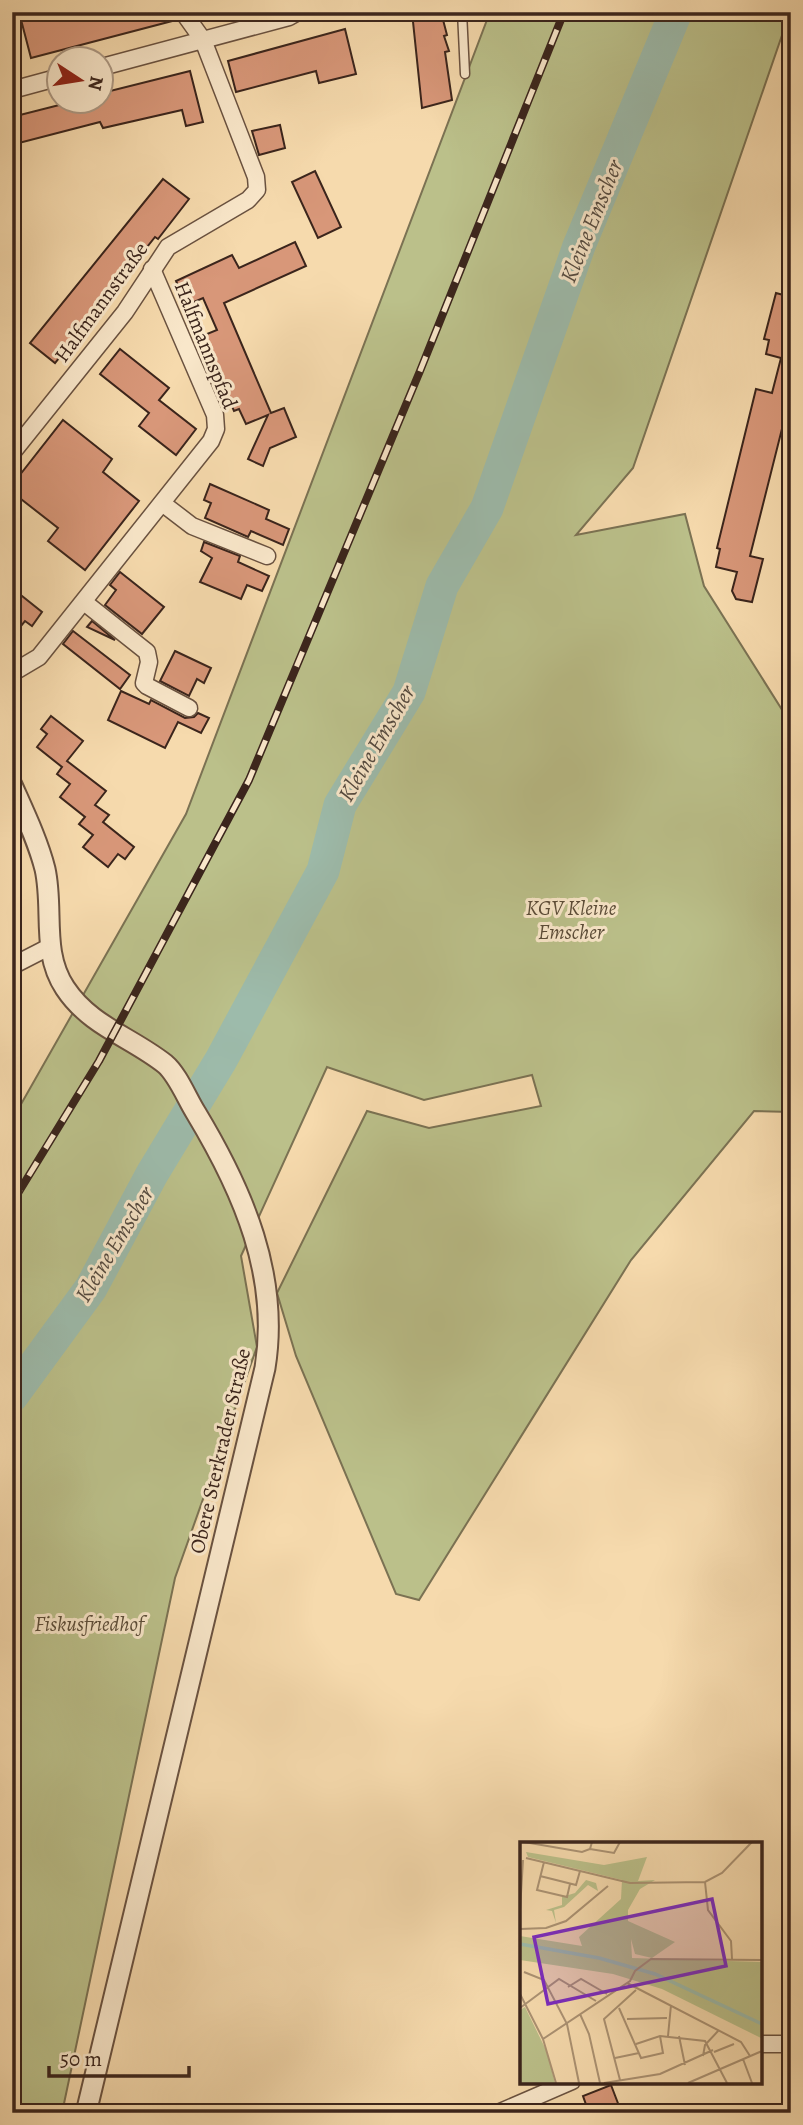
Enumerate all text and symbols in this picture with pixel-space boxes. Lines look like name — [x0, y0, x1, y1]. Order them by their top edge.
north arrow — [46, 46, 116, 116]
text: N — [81, 74, 110, 93]
water label: Kleine Emscher — [553, 154, 631, 287]
street label: Halfmannstraße — [48, 236, 154, 368]
street label: Halfmannspfad — [168, 277, 245, 413]
water label: Kleine Emscher — [331, 678, 423, 807]
park label: KGV Kleine Emscher — [526, 894, 617, 946]
water label: Kleine Emscher — [68, 1180, 162, 1308]
street label: Obere Sterkrader Straße — [183, 1346, 257, 1556]
park label: Fiskusfriedhof — [35, 1610, 148, 1638]
inset map — [520, 1842, 761, 2083]
scale bar — [49, 2034, 189, 2078]
text: 50 m — [60, 2045, 102, 2073]

